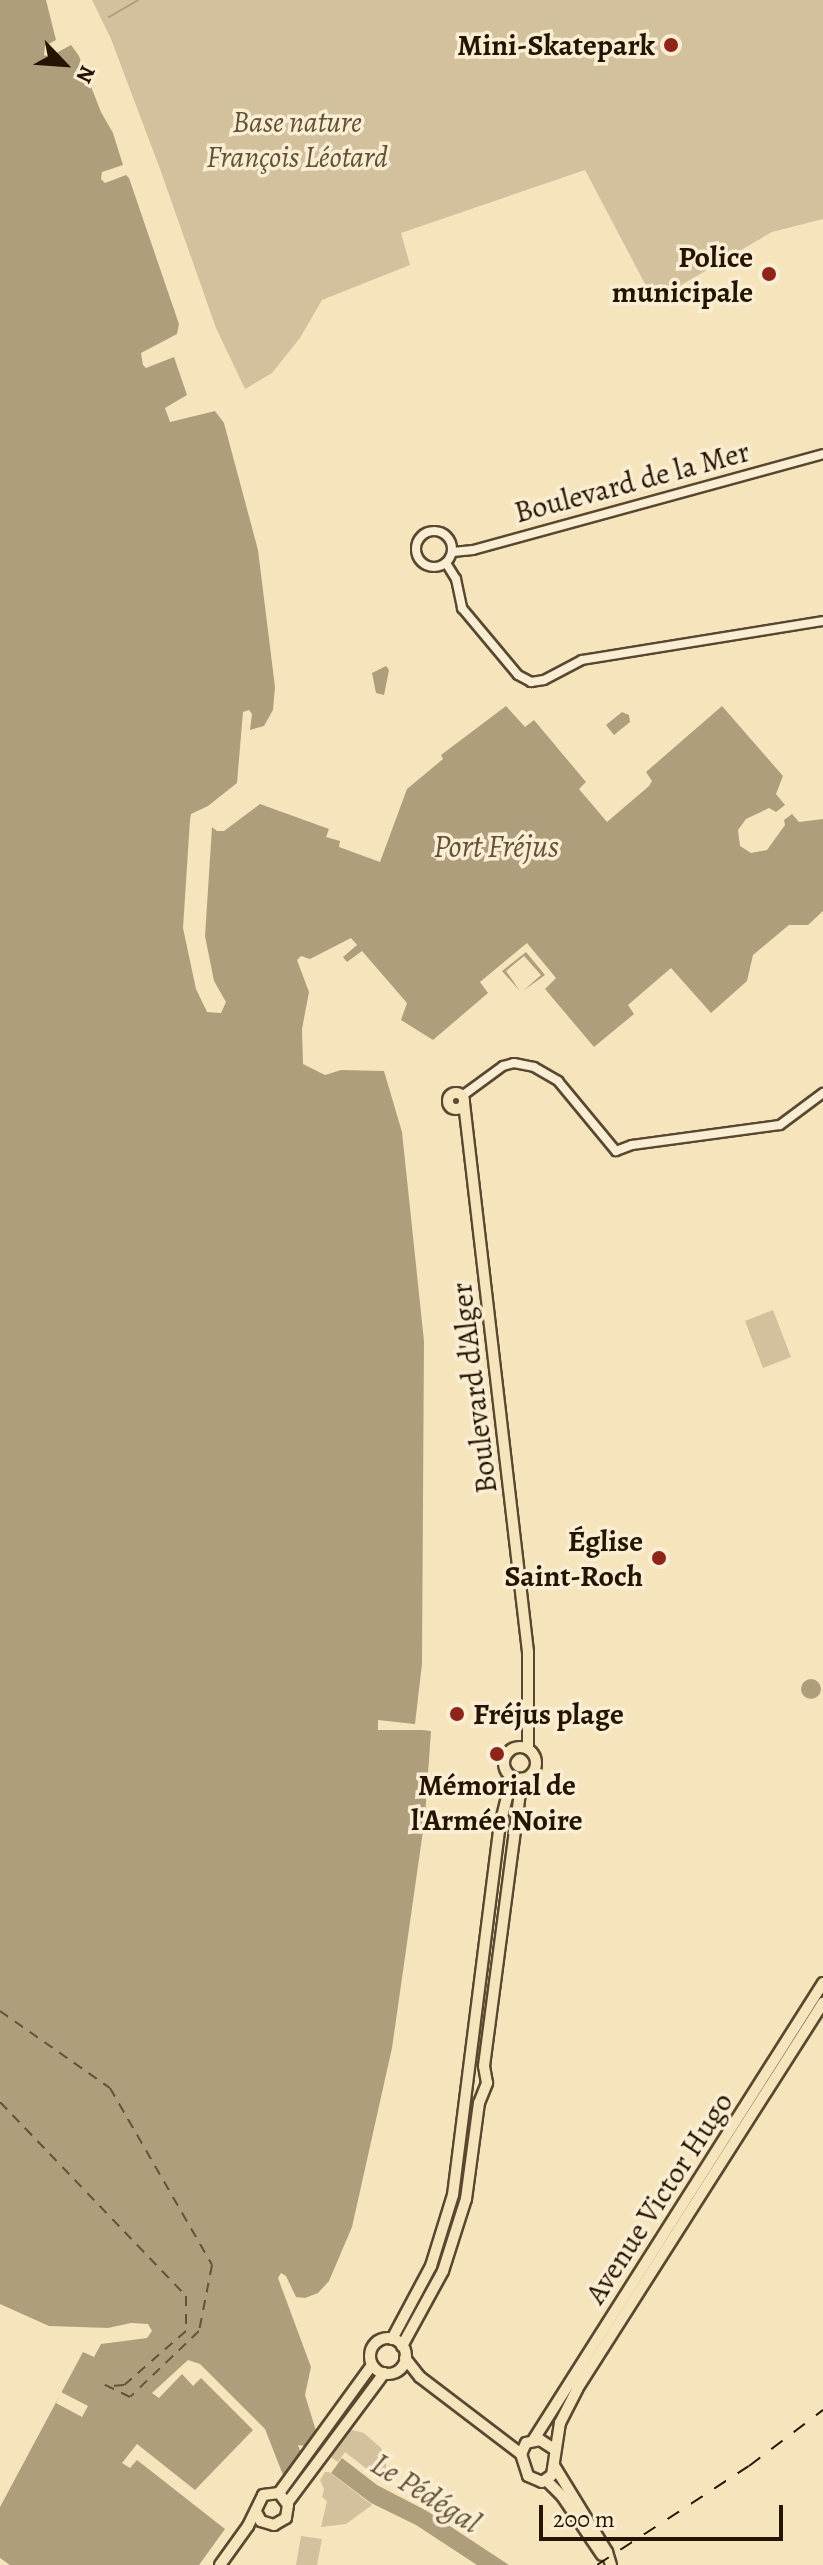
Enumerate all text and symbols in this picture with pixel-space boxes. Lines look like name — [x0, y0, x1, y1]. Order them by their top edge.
north arrow — [24, 24, 104, 104]
place label: Mini-Skatepark — [457, 27, 655, 63]
marker: Mini-Skatepark — [662, 36, 680, 54]
text: N — [69, 61, 103, 88]
park label: Base nature François Léotard — [206, 104, 388, 174]
place label: Police municipale — [612, 239, 753, 310]
marker: Police municipale — [760, 265, 778, 283]
street label: Boulevard de la Mer — [510, 433, 754, 531]
water label: Port Fréjus — [433, 827, 559, 865]
street label: Boulevard d'Alger — [443, 1280, 505, 1496]
place label: Église Saint-Roch — [505, 1523, 643, 1594]
marker: Église Saint-Roch — [650, 1549, 668, 1567]
place label: Fréjus plage — [473, 1696, 624, 1732]
marker: Fréjus plage — [448, 1705, 466, 1723]
marker: Mémorial de l'Armée Noire — [488, 1745, 506, 1763]
place label: Mémorial de l'Armée Noire — [411, 1767, 583, 1838]
street label: Avenue Victor Hugo — [577, 2086, 741, 2310]
water label: Le Pédégal — [364, 2444, 488, 2542]
scale bar — [543, 2489, 787, 2539]
text: 200 m — [553, 2503, 615, 2535]

